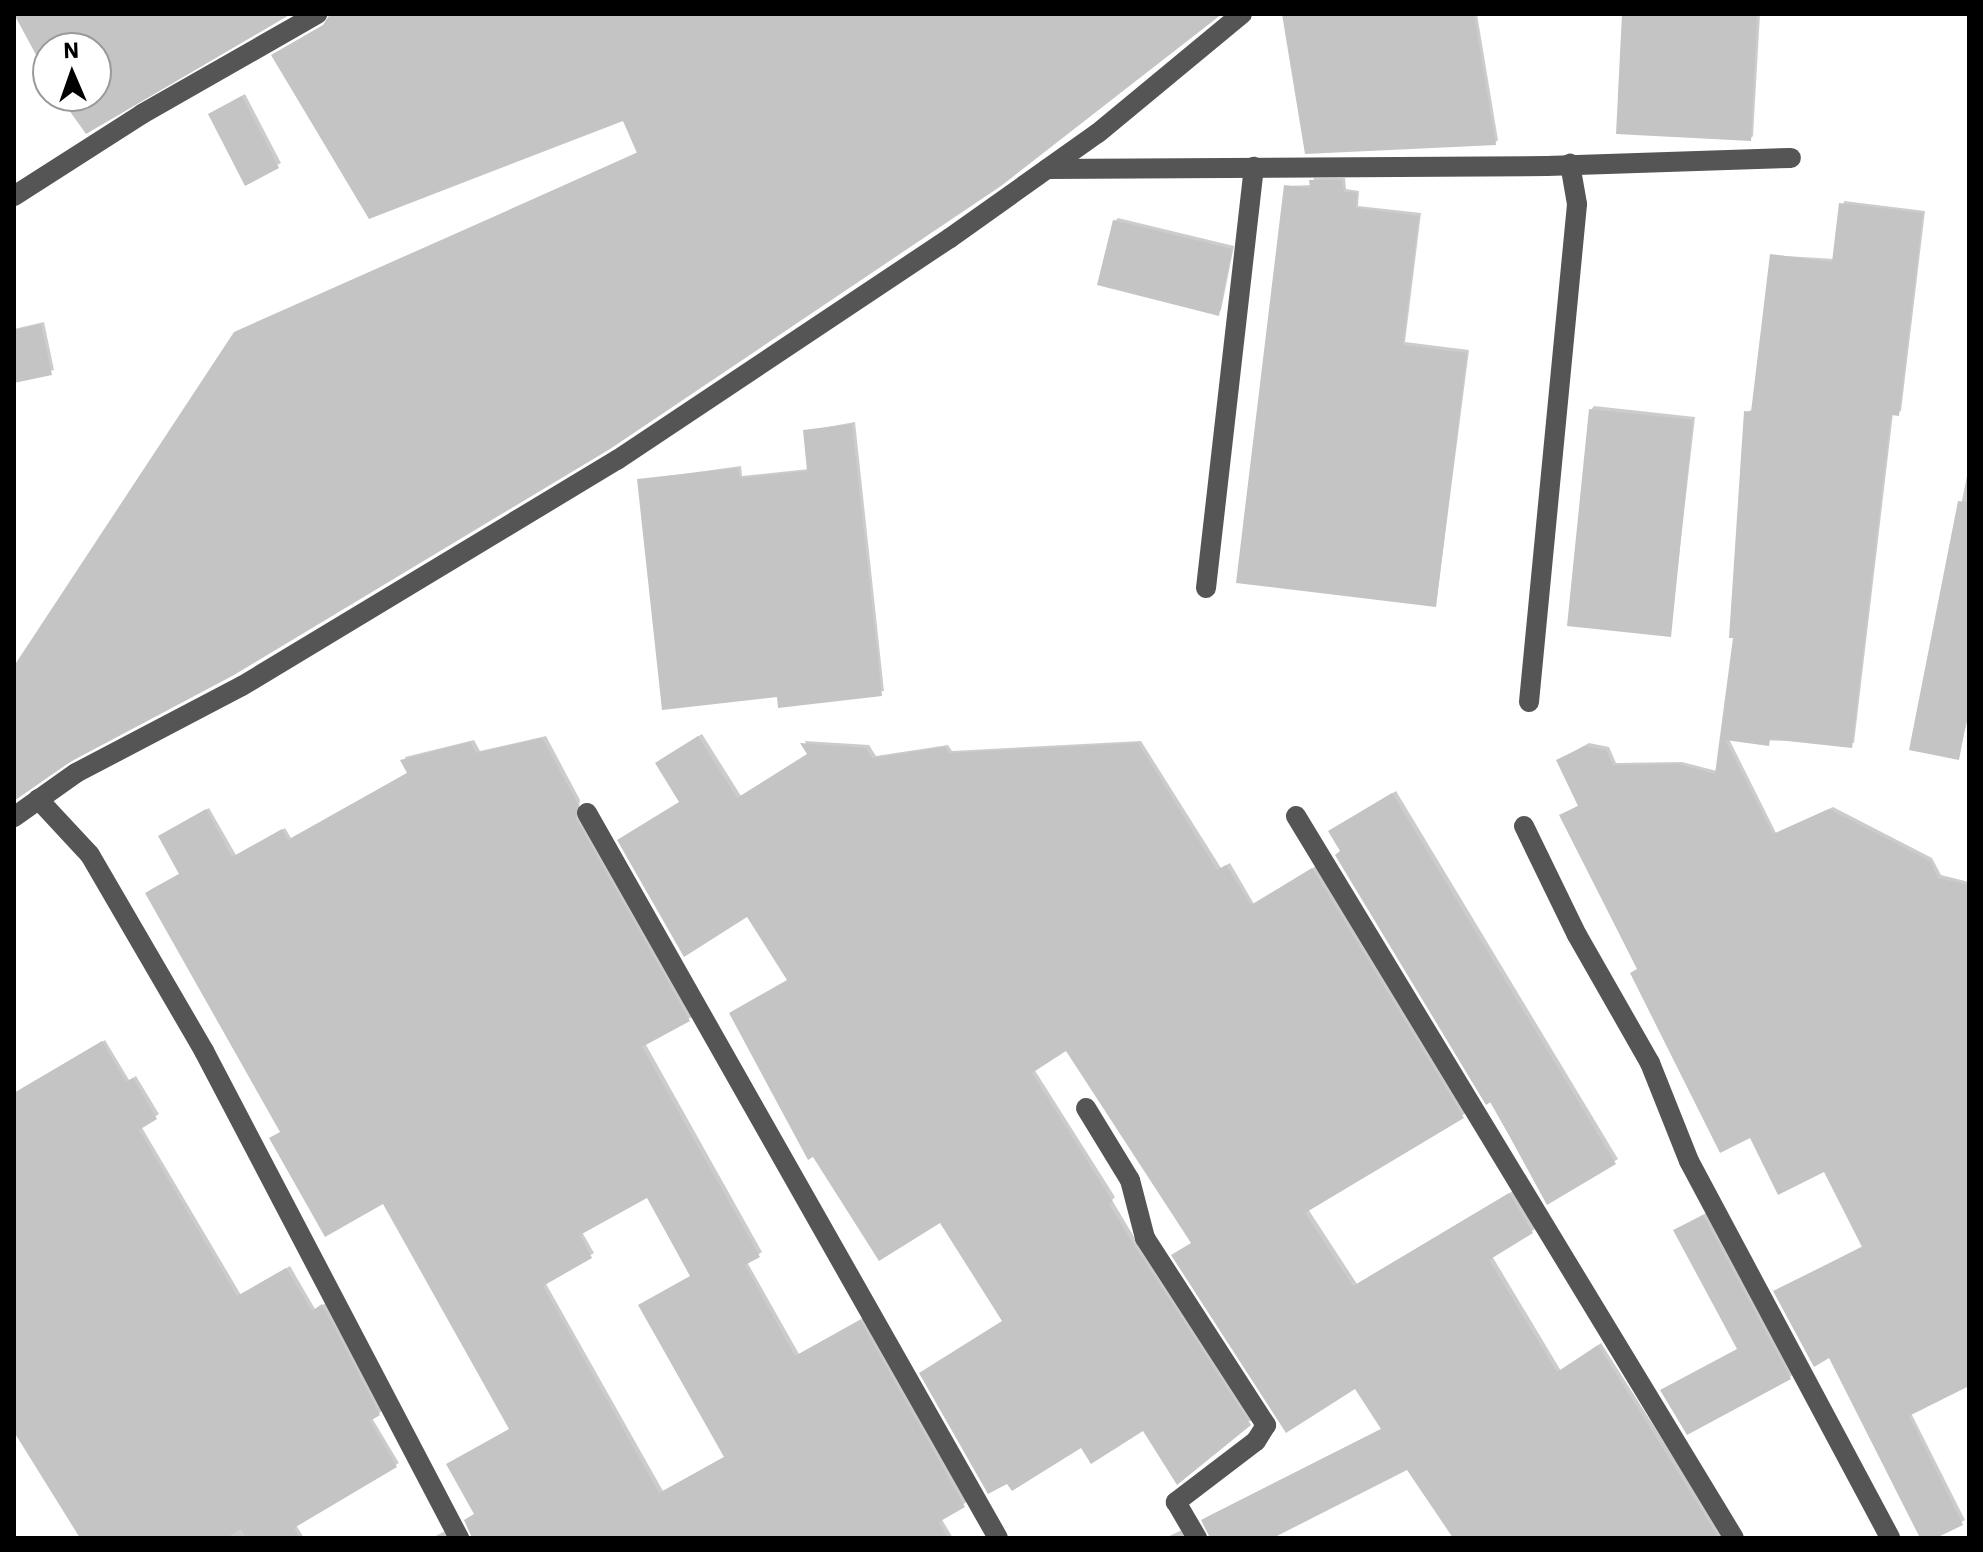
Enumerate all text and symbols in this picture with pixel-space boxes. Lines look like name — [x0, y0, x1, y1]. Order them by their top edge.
north arrow — [32, 32, 112, 112]
text: N — [63, 35, 80, 64]

